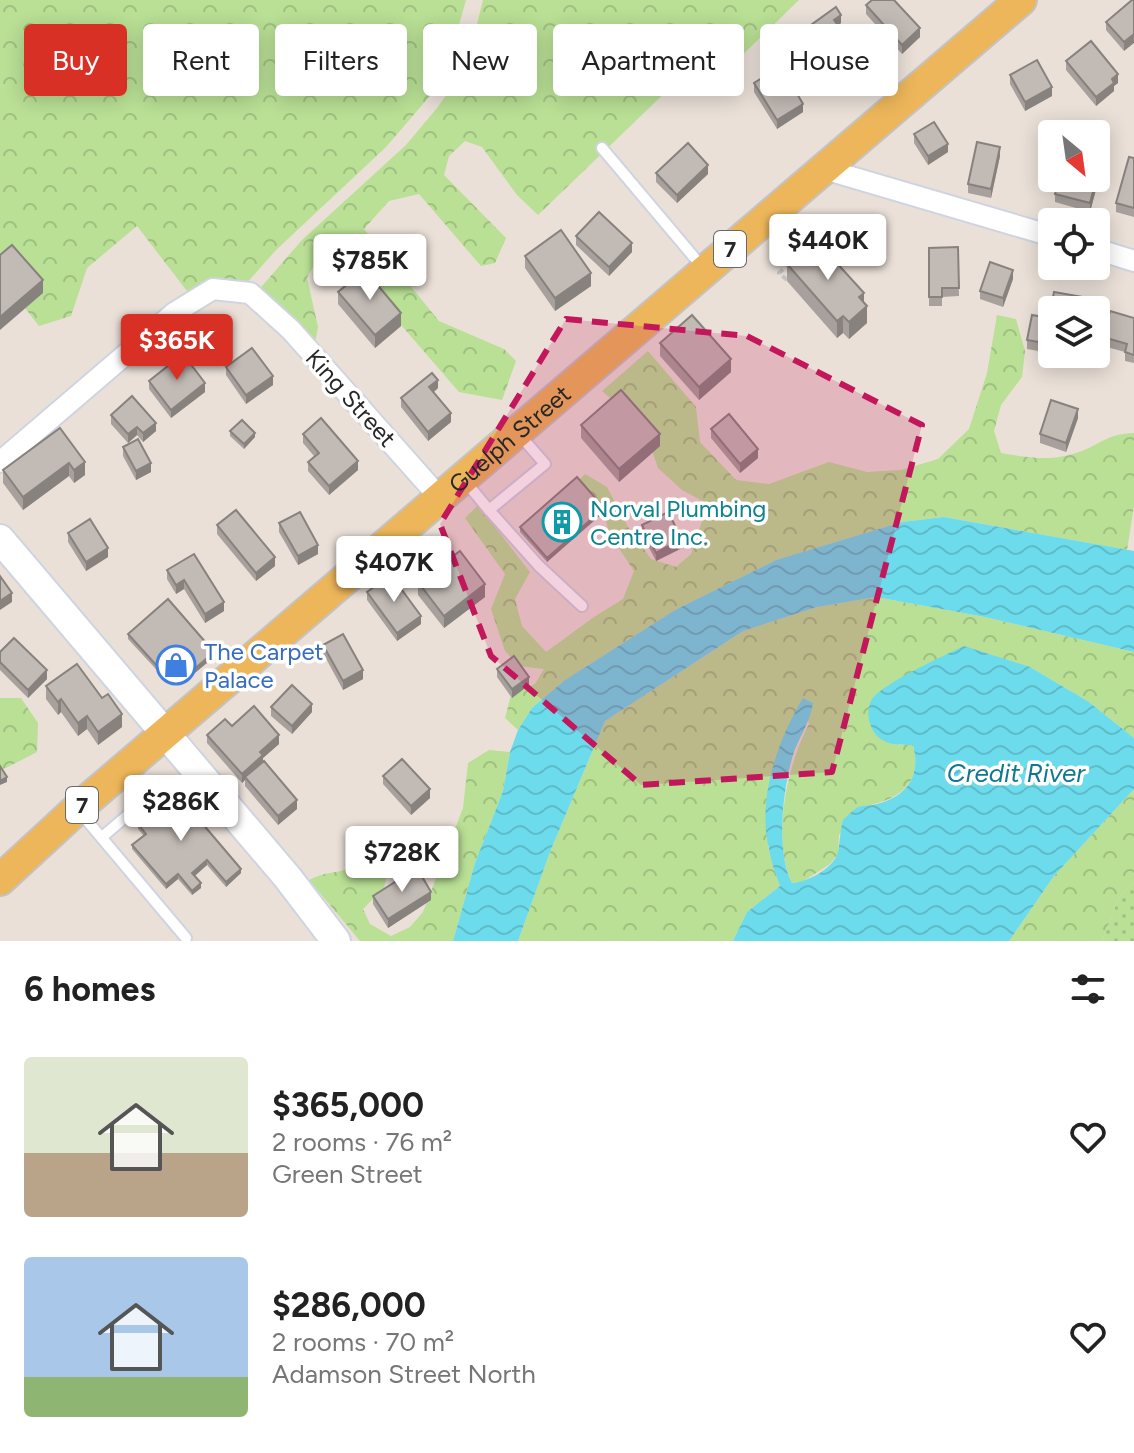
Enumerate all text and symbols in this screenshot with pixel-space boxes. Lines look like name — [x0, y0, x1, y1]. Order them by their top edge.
chip: Buy — [24, 24, 127, 96]
chip: Rent — [143, 24, 259, 96]
chip: Filters — [275, 24, 407, 96]
chip: New — [423, 24, 537, 96]
chip: Apartment — [553, 24, 744, 96]
chip: House — [760, 24, 898, 96]
north arrow — [1038, 120, 1110, 192]
map controls — [1038, 120, 1110, 368]
button: locate — [1038, 208, 1110, 280]
pin: $440K — [772, 214, 884, 282]
text: $440K — [787, 224, 869, 256]
road number: 7 — [714, 231, 746, 267]
pin: $785K — [314, 234, 426, 302]
text: $785K — [331, 244, 409, 276]
button: layers — [1038, 296, 1110, 368]
pin: $365K — [121, 314, 233, 382]
text: $365K — [139, 324, 215, 356]
street label: King Street — [300, 343, 402, 453]
street label: Guelph Street — [443, 378, 576, 499]
place label: Norval Plumbing Centre Inc. — [590, 494, 766, 551]
building icon: Norval Plumbing Centre Inc. — [541, 501, 583, 543]
pin: $407K — [338, 536, 450, 604]
text: $407K — [354, 546, 434, 578]
place label: The Carpet Palace — [204, 637, 324, 694]
shop icon: The Carpet Palace — [155, 644, 197, 686]
water label: Credit River — [947, 757, 1086, 789]
pin: $286K — [125, 775, 237, 843]
text: $286K — [142, 785, 220, 817]
road number: 7 — [66, 787, 98, 823]
pin: $728K — [346, 826, 458, 894]
text: $728K — [363, 836, 441, 868]
icon: filters — [1066, 967, 1110, 1011]
text: 6 homes — [24, 969, 155, 1010]
text: $365,000 — [272, 1085, 424, 1126]
icon: home — [88, 1089, 184, 1185]
icon: heart — [1066, 1115, 1110, 1159]
text: 2 rooms · 76 m² — [272, 1126, 452, 1158]
text: Green Street — [272, 1158, 423, 1190]
text: $286,000 — [272, 1285, 426, 1326]
icon: home — [88, 1289, 184, 1385]
icon: heart — [1066, 1315, 1110, 1359]
text: 2 rooms · 70 m² — [272, 1326, 454, 1358]
text: Adamson Street North — [272, 1358, 536, 1390]

